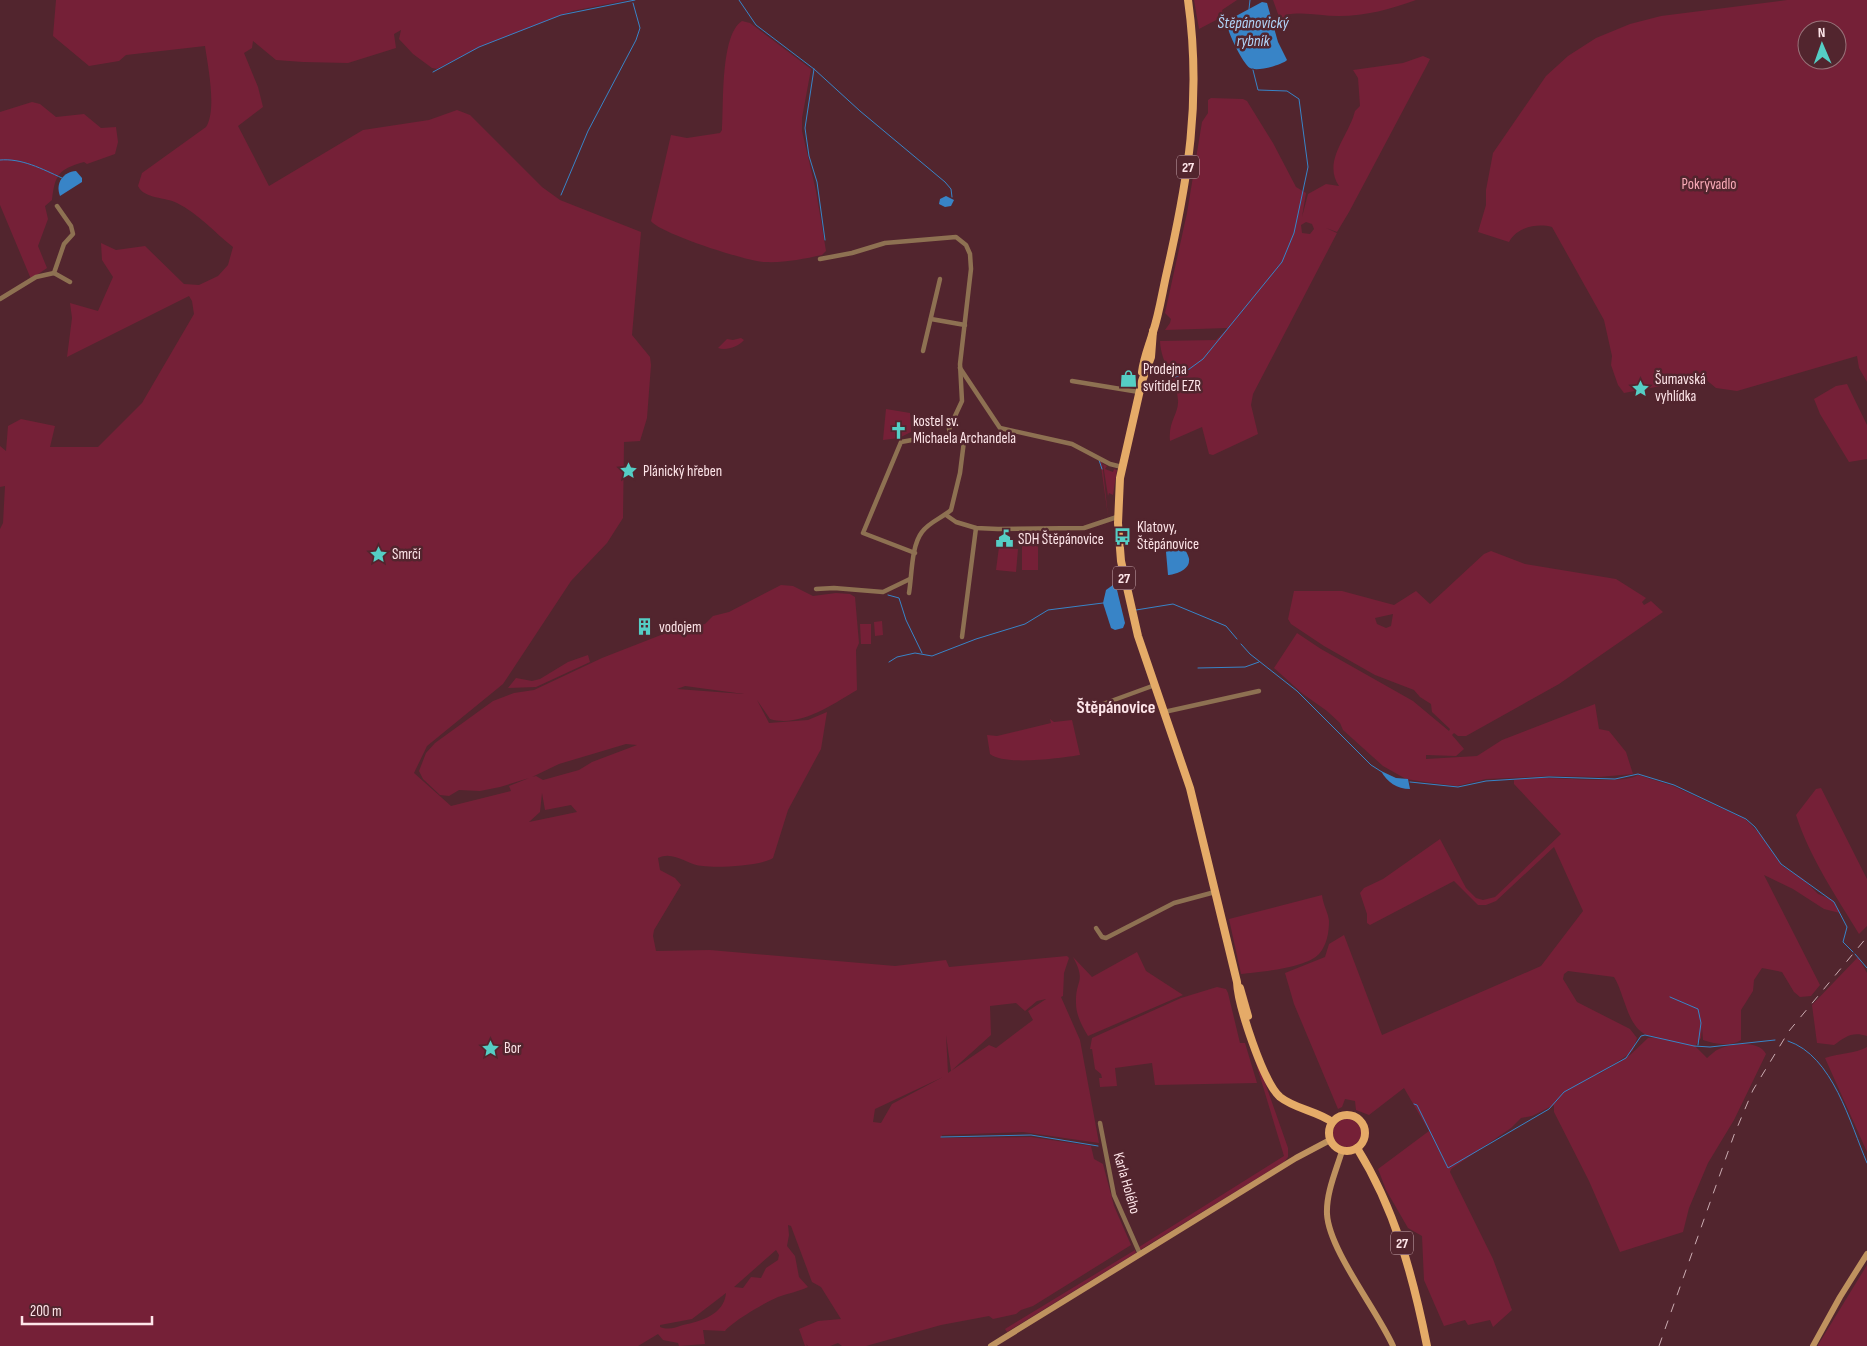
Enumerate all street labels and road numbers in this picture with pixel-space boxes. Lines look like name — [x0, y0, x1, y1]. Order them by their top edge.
road number: 27 — [1177, 156, 1199, 178]
road number: 27 — [1113, 566, 1135, 590]
street label: Karla Holého — [1109, 1150, 1144, 1216]
road number: 27 — [1391, 1232, 1413, 1254]

